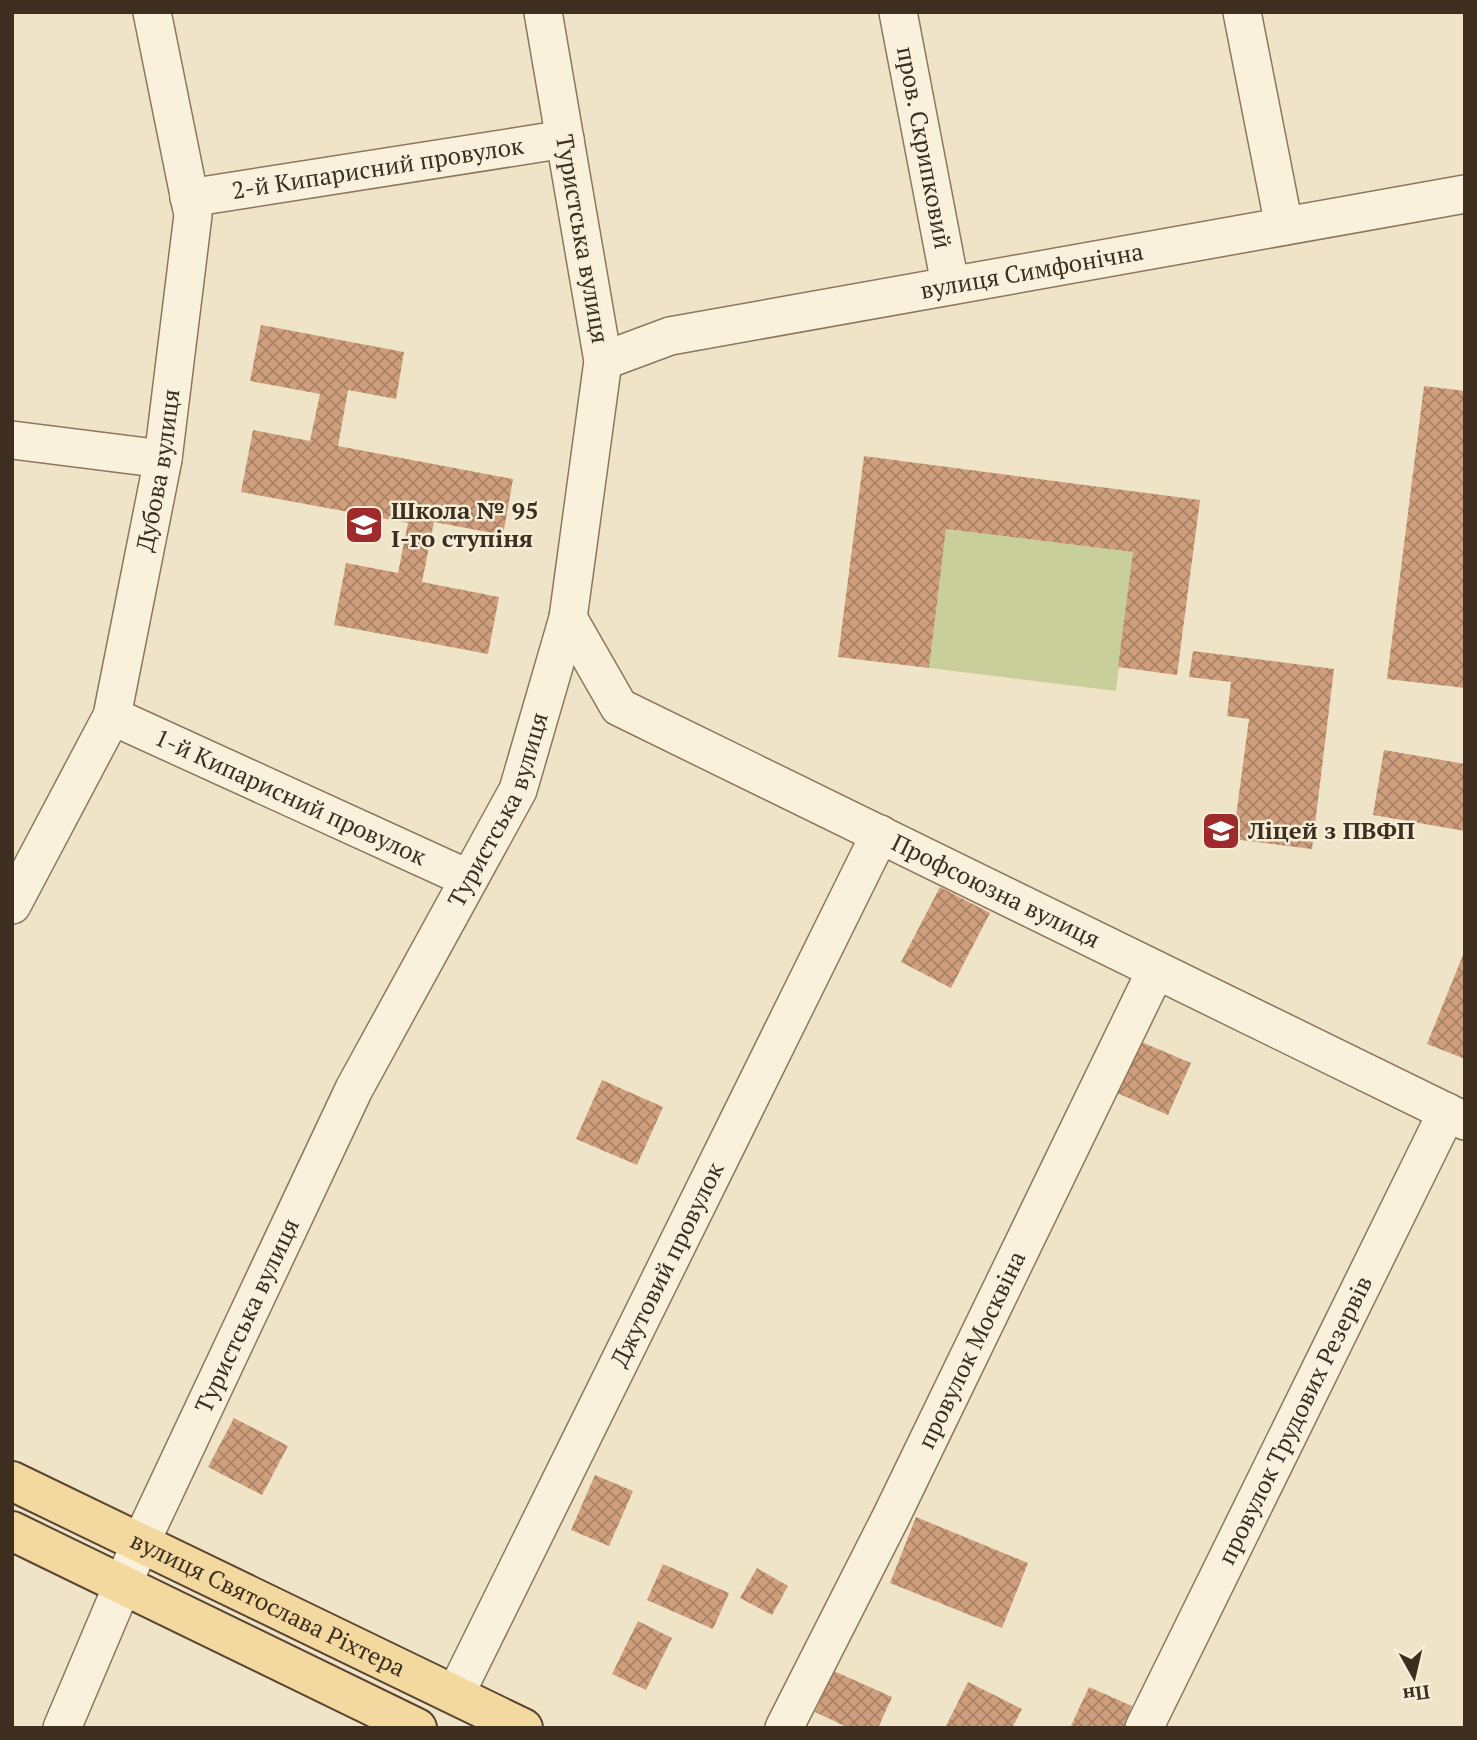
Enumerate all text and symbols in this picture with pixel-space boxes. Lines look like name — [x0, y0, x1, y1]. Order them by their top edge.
street label: пров. Скрипковий — [890, 44, 960, 251]
street label: 2-й Кипарисний провулок — [229, 129, 526, 206]
street label: Туристська вулиця — [549, 132, 617, 346]
street label: вулиця Симфонічна — [918, 235, 1146, 306]
street label: Дубова вулиця — [128, 387, 186, 554]
place label: Школа № 95 І-го ступіня — [391, 494, 539, 554]
school or university icon: Школа № 95 І-го ступіня — [343, 504, 385, 546]
street label: Туристська вулиця — [440, 708, 555, 913]
street label: 1-й Кипарисний провулок — [150, 721, 432, 872]
school or university icon: Ліцей з ПВФП — [1200, 810, 1242, 852]
place label: Ліцей з ПВФП — [1247, 814, 1415, 846]
street label: Профсоюзна вулиця — [887, 826, 1106, 955]
street label: Джутовий провулок — [603, 1157, 731, 1372]
street label: Туристська вулиця — [187, 1213, 306, 1418]
street label: провулок Москвіна — [909, 1246, 1032, 1454]
street label: провулок Трудових Резервів — [1210, 1270, 1379, 1570]
street label: вулиця Святослава Ріхтера — [126, 1524, 411, 1684]
north arrow — [1379, 1642, 1449, 1712]
text: Пн — [1401, 1680, 1432, 1709]

